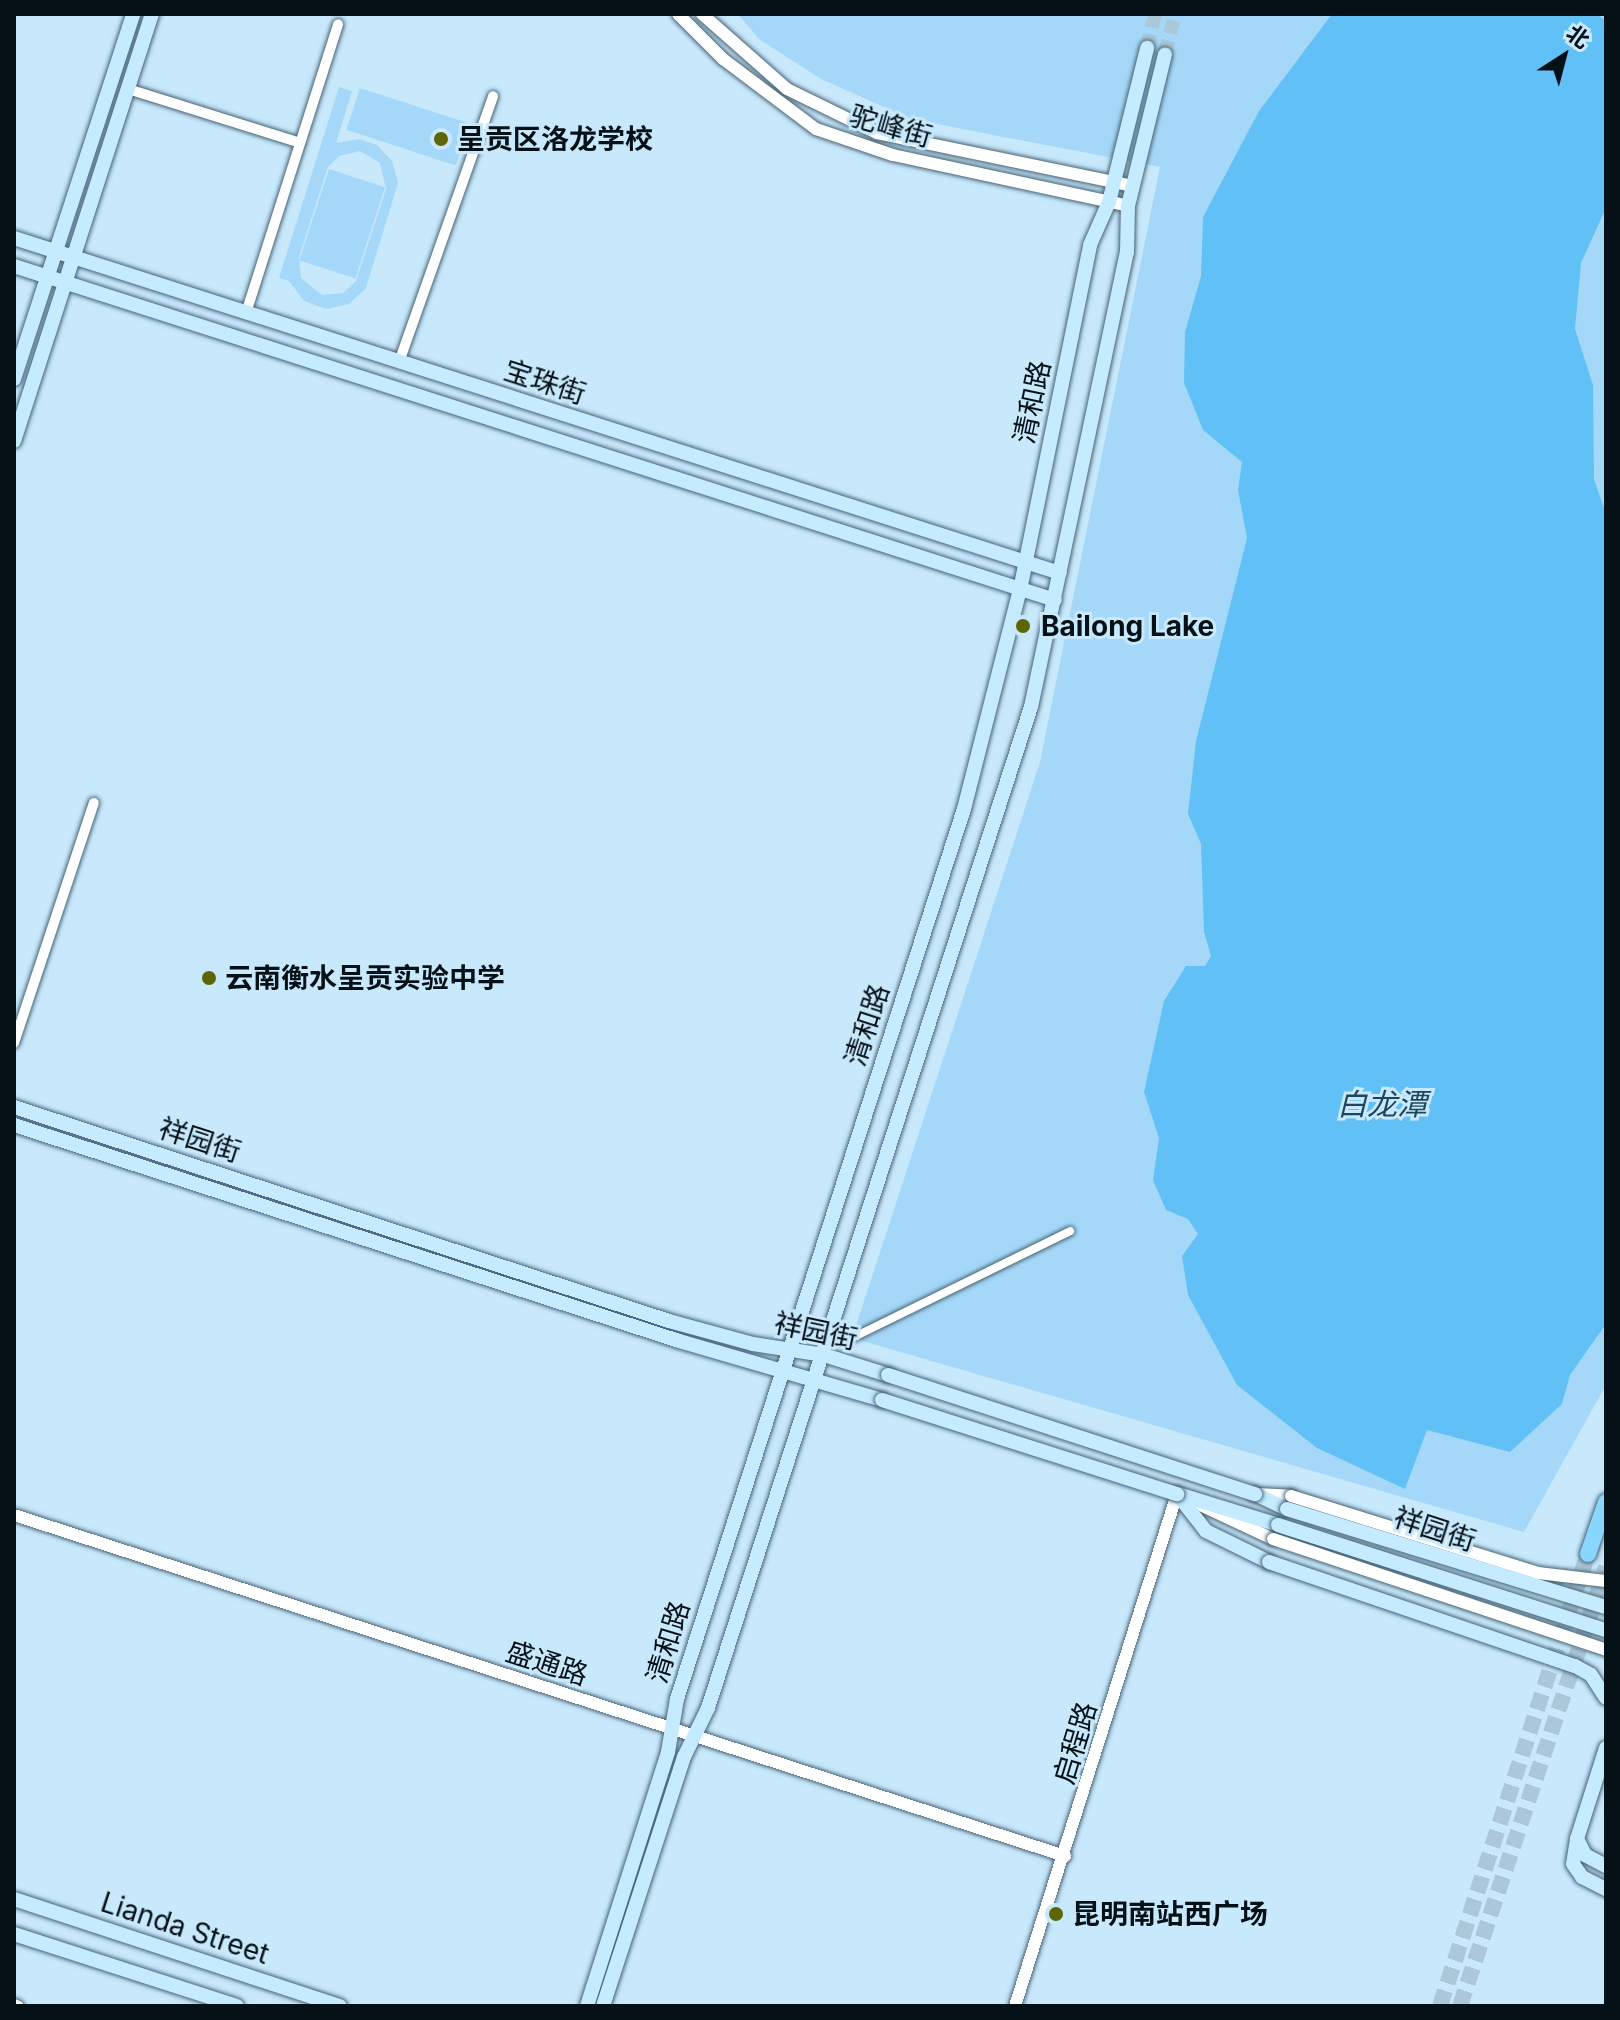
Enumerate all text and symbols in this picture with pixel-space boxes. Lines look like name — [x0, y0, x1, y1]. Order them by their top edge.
north arrow — [1524, 16, 1604, 96]
text: 北 — [1562, 20, 1595, 54]
street label: 驼峰街 — [846, 98, 936, 154]
place label: 呈贡区洛龙学校 — [457, 122, 653, 156]
marker: 呈贡区洛龙学校 — [432, 130, 450, 148]
street label: 宝珠街 — [500, 353, 590, 411]
street label: 清和路 — [1007, 357, 1057, 447]
place label: Bailong Lake — [1041, 609, 1214, 643]
marker: Bailong Lake — [1012, 615, 1034, 637]
place label: 云南衡水呈贡实验中学 — [225, 961, 505, 995]
marker: 云南衡水呈贡实验中学 — [200, 969, 218, 987]
street label: 清和路 — [838, 980, 896, 1070]
water label: 白龙潭 — [1337, 1086, 1427, 1122]
street label: 祥园街 — [155, 1111, 245, 1169]
street label: 祥园街 — [771, 1306, 861, 1356]
street label: 祥园街 — [1390, 1500, 1480, 1558]
street label: 清和路 — [640, 1597, 696, 1687]
street label: 盛通路 — [502, 1634, 592, 1692]
street label: 启程路 — [1047, 1698, 1103, 1788]
street label: Lianda Street — [97, 1885, 273, 1971]
place label: 昆明南站西广场 — [1072, 1897, 1268, 1931]
marker: 昆明南站西广场 — [1047, 1905, 1065, 1923]

